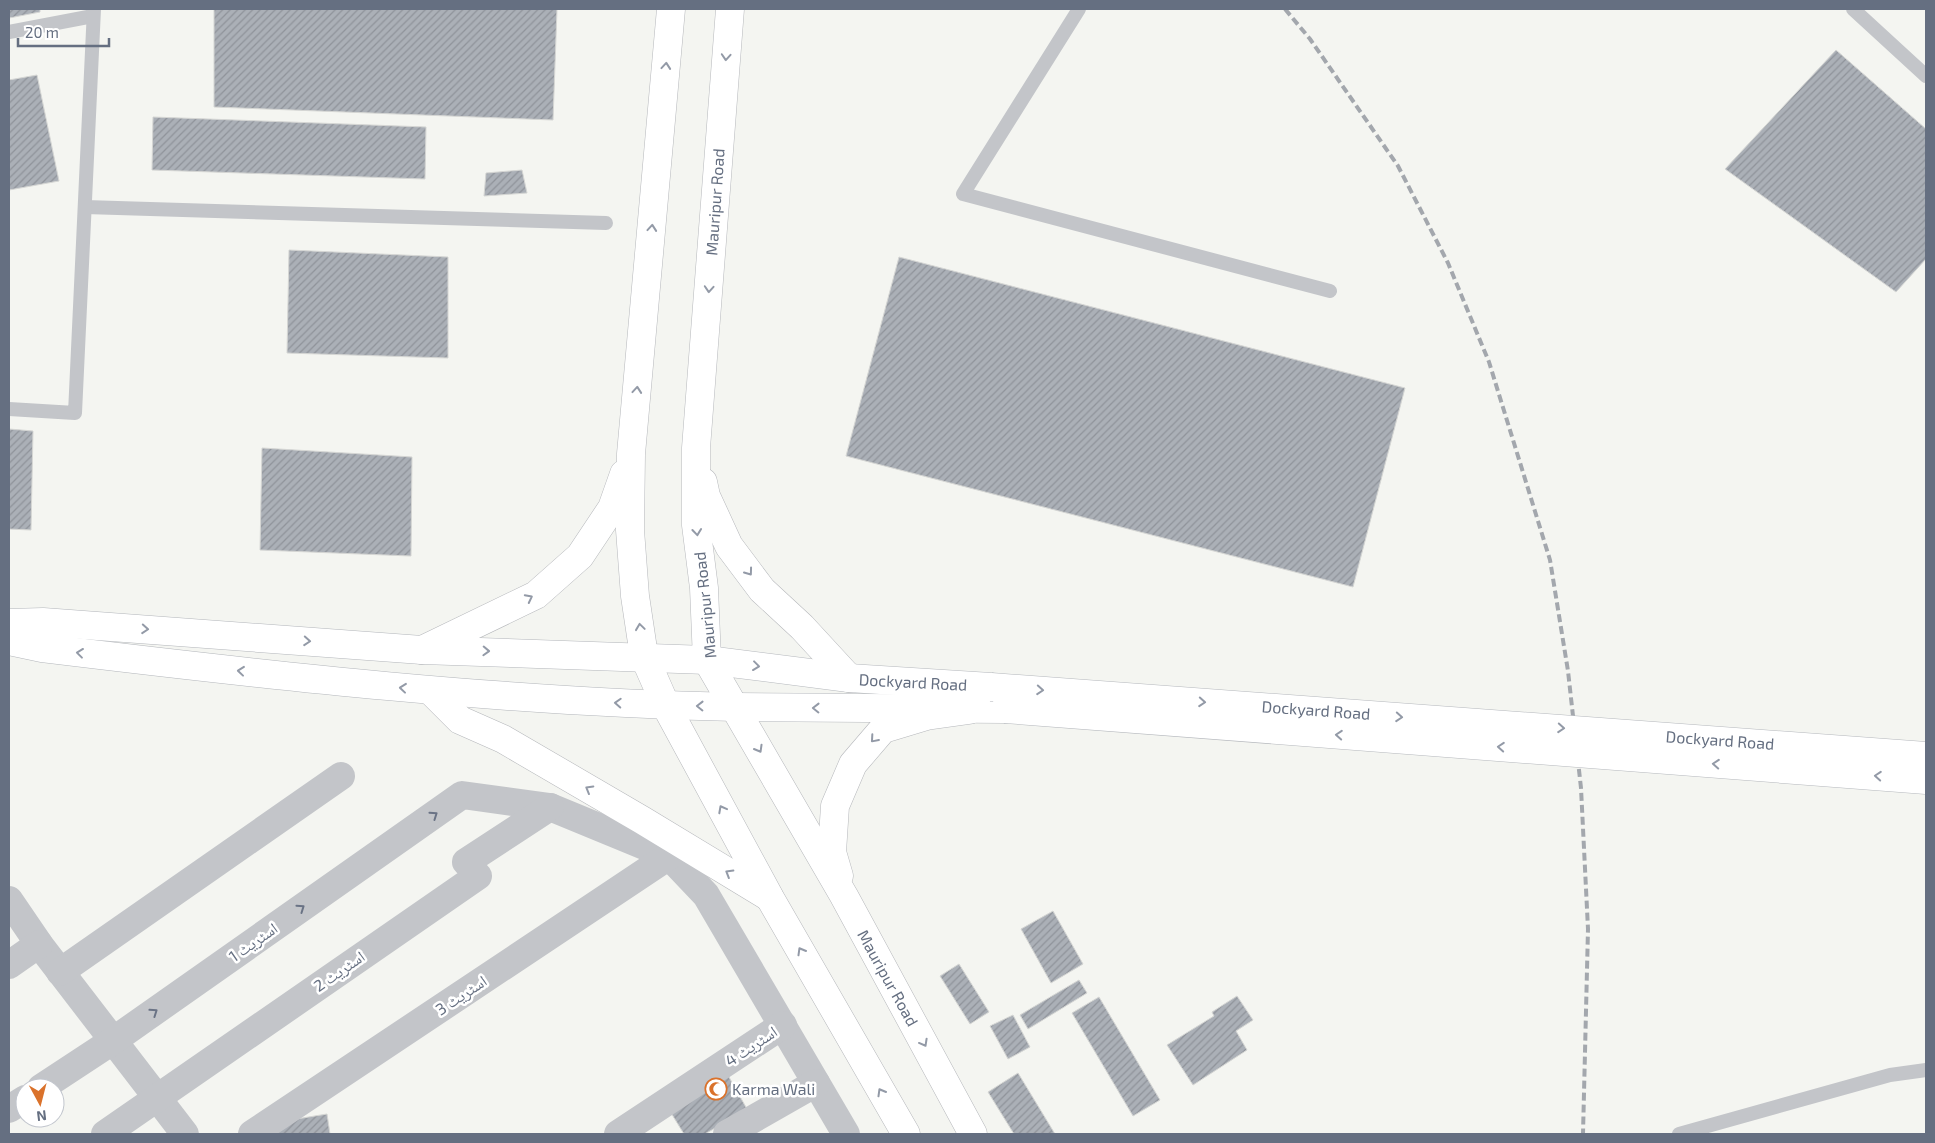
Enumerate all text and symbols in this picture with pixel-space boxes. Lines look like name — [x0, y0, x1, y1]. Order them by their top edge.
scale bar — [18, 15, 109, 47]
text: 20 m — [25, 23, 59, 41]
one-way arrow — [721, 54, 732, 62]
one-way arrow — [660, 62, 671, 70]
street label: Mauripur Road — [701, 148, 728, 256]
one-way arrow — [646, 224, 657, 232]
one-way arrow — [703, 285, 714, 293]
one-way arrow — [631, 386, 642, 394]
one-way arrow — [691, 528, 702, 536]
street label: Mauripur Road — [689, 551, 720, 659]
one-way arrow — [743, 566, 751, 575]
one-way arrow — [524, 594, 533, 604]
one-way arrow — [635, 623, 645, 631]
one-way arrow — [141, 624, 149, 635]
one-way arrow — [303, 635, 311, 646]
one-way arrow — [483, 646, 491, 657]
one-way arrow — [76, 648, 84, 659]
one-way arrow — [752, 660, 760, 671]
one-way arrow — [237, 666, 245, 677]
street label: Dockyard Road — [858, 669, 968, 694]
one-way arrow — [399, 683, 407, 694]
one-way arrow — [1036, 685, 1044, 696]
one-way arrow — [1198, 696, 1206, 707]
street label: Dockyard Road — [1261, 696, 1371, 723]
one-way arrow — [613, 698, 621, 708]
one-way arrow — [696, 701, 704, 711]
one-way arrow — [812, 703, 820, 713]
one-way arrow — [1395, 711, 1403, 722]
one-way arrow — [1557, 723, 1565, 734]
street label: Dockyard Road — [1665, 726, 1775, 753]
one-way arrow — [1335, 729, 1343, 740]
one-way arrow — [871, 733, 880, 742]
one-way arrow — [1497, 742, 1505, 753]
one-way arrow — [753, 744, 763, 753]
one-way arrow — [1711, 758, 1719, 769]
one-way arrow — [1873, 771, 1881, 782]
one-way arrow — [586, 786, 595, 796]
one-way arrow — [718, 805, 728, 814]
one-way arrow — [428, 812, 438, 821]
one-way arrow — [725, 869, 734, 879]
one-way arrow — [295, 905, 305, 914]
street label: اسٹریٹ 1 — [225, 918, 281, 966]
street label: Mauripur Road — [854, 926, 923, 1029]
street label: اسٹریٹ 2 — [310, 946, 368, 996]
one-way arrow — [797, 947, 807, 956]
street label: اسٹریٹ 3 — [432, 971, 490, 1019]
one-way arrow — [148, 1009, 158, 1018]
street label: اسٹریٹ 4 — [721, 1021, 781, 1071]
one-way arrow — [918, 1038, 928, 1047]
mosque icon: Karma Wali — [704, 1077, 728, 1101]
north arrow — [15, 1078, 65, 1128]
place label: Karma Wali — [732, 1079, 815, 1098]
one-way arrow — [878, 1088, 888, 1097]
text: N — [36, 1107, 48, 1125]

